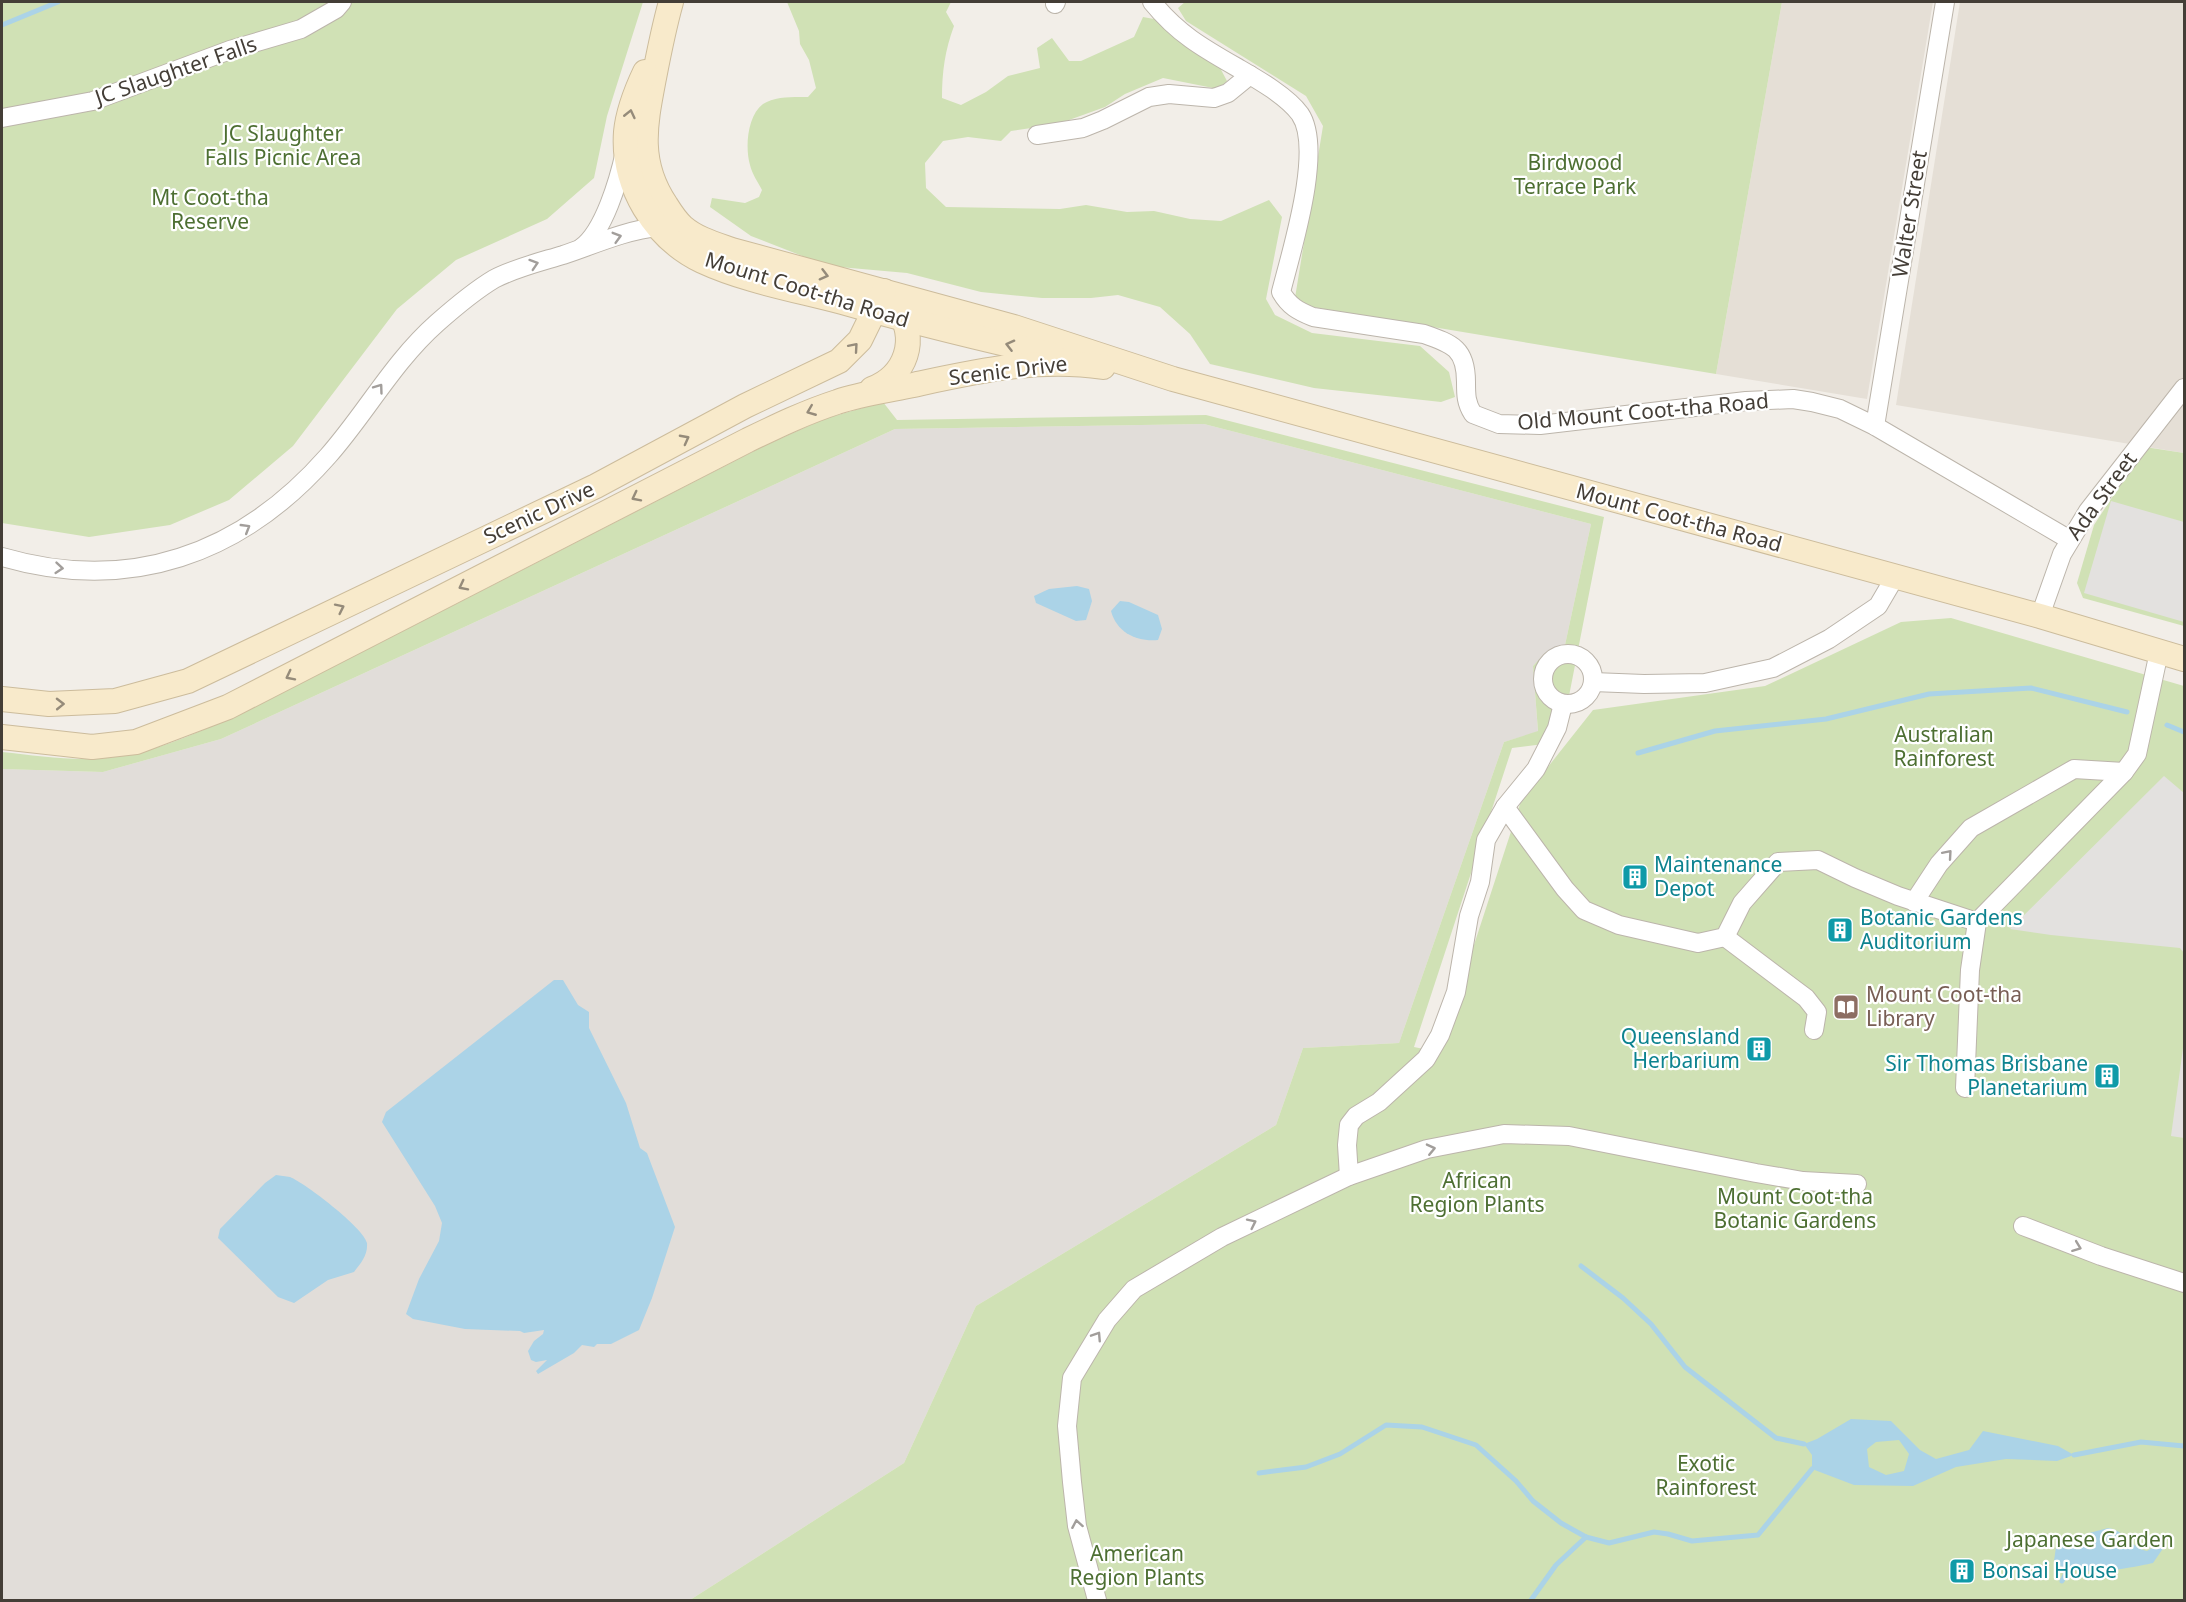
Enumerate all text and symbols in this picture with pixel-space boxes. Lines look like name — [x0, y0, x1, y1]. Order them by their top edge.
street label: JC Slaughter Falls — [89, 29, 260, 111]
one-way arrow — [622, 109, 635, 119]
park label: JC Slaughter Falls Picnic Area — [205, 119, 361, 171]
park label: Birdwood Terrace Park — [1514, 148, 1637, 200]
street label: Walter Street — [1885, 148, 1933, 279]
park label: Mt Coot-tha Reserve — [151, 183, 269, 235]
one-way arrow — [611, 232, 622, 244]
street label: Mount Coot-tha Road — [702, 245, 913, 333]
one-way arrow — [528, 259, 539, 271]
one-way arrow — [819, 267, 829, 280]
one-way arrow — [1005, 340, 1015, 353]
one-way arrow — [847, 343, 858, 354]
street label: Scenic Drive — [947, 349, 1069, 391]
one-way arrow — [372, 384, 383, 395]
street label: Old Mount Coot-tha Road — [1516, 386, 1770, 436]
one-way arrow — [807, 404, 818, 416]
one-way arrow — [679, 435, 689, 446]
street label: Ada Street — [2060, 446, 2143, 545]
street label: Scenic Drive — [479, 474, 599, 550]
street label: Mount Coot-tha Road — [1573, 476, 1785, 558]
one-way arrow — [631, 489, 642, 501]
one-way arrow — [240, 523, 250, 535]
one-way arrow — [54, 561, 63, 574]
one-way arrow — [459, 579, 469, 590]
one-way arrow — [334, 604, 345, 616]
one-way arrow — [285, 668, 296, 680]
one-way arrow — [55, 698, 64, 710]
park label: Australian Rainforest — [1894, 720, 1995, 772]
place label: Maintenance Depot — [1654, 850, 1782, 902]
one-way arrow — [1941, 850, 1952, 861]
building icon: Maintenance Depot — [1620, 862, 1650, 892]
place label: Botanic Gardens Auditorium — [1860, 903, 2023, 955]
building icon: Botanic Gardens Auditorium — [1825, 915, 1855, 945]
place label: Mount Coot-tha Library — [1866, 980, 2022, 1032]
library icon: Mount Coot-tha Library — [1831, 992, 1861, 1022]
place label: Queensland Herbarium — [1621, 1022, 1740, 1074]
building icon: Queensland Herbarium — [1744, 1034, 1774, 1064]
place label: Sir Thomas Brisbane Planetarium — [1885, 1049, 2088, 1101]
building icon: Sir Thomas Brisbane Planetarium — [2092, 1061, 2122, 1091]
one-way arrow — [1426, 1143, 1436, 1156]
park label: African Region Plants — [1410, 1166, 1544, 1218]
park label: Mount Coot-tha Botanic Gardens — [1714, 1182, 1876, 1234]
one-way arrow — [1245, 1219, 1256, 1231]
one-way arrow — [2071, 1240, 2082, 1252]
one-way arrow — [1089, 1332, 1101, 1342]
park label: Exotic Rainforest — [1656, 1449, 1757, 1501]
one-way arrow — [1071, 1519, 1084, 1529]
park label: Japanese Garden — [2004, 1525, 2174, 1553]
park label: American Region Plants — [1070, 1539, 1204, 1591]
building icon: Bonsai House — [1947, 1556, 1977, 1586]
place label: Bonsai House — [1982, 1556, 2117, 1584]

